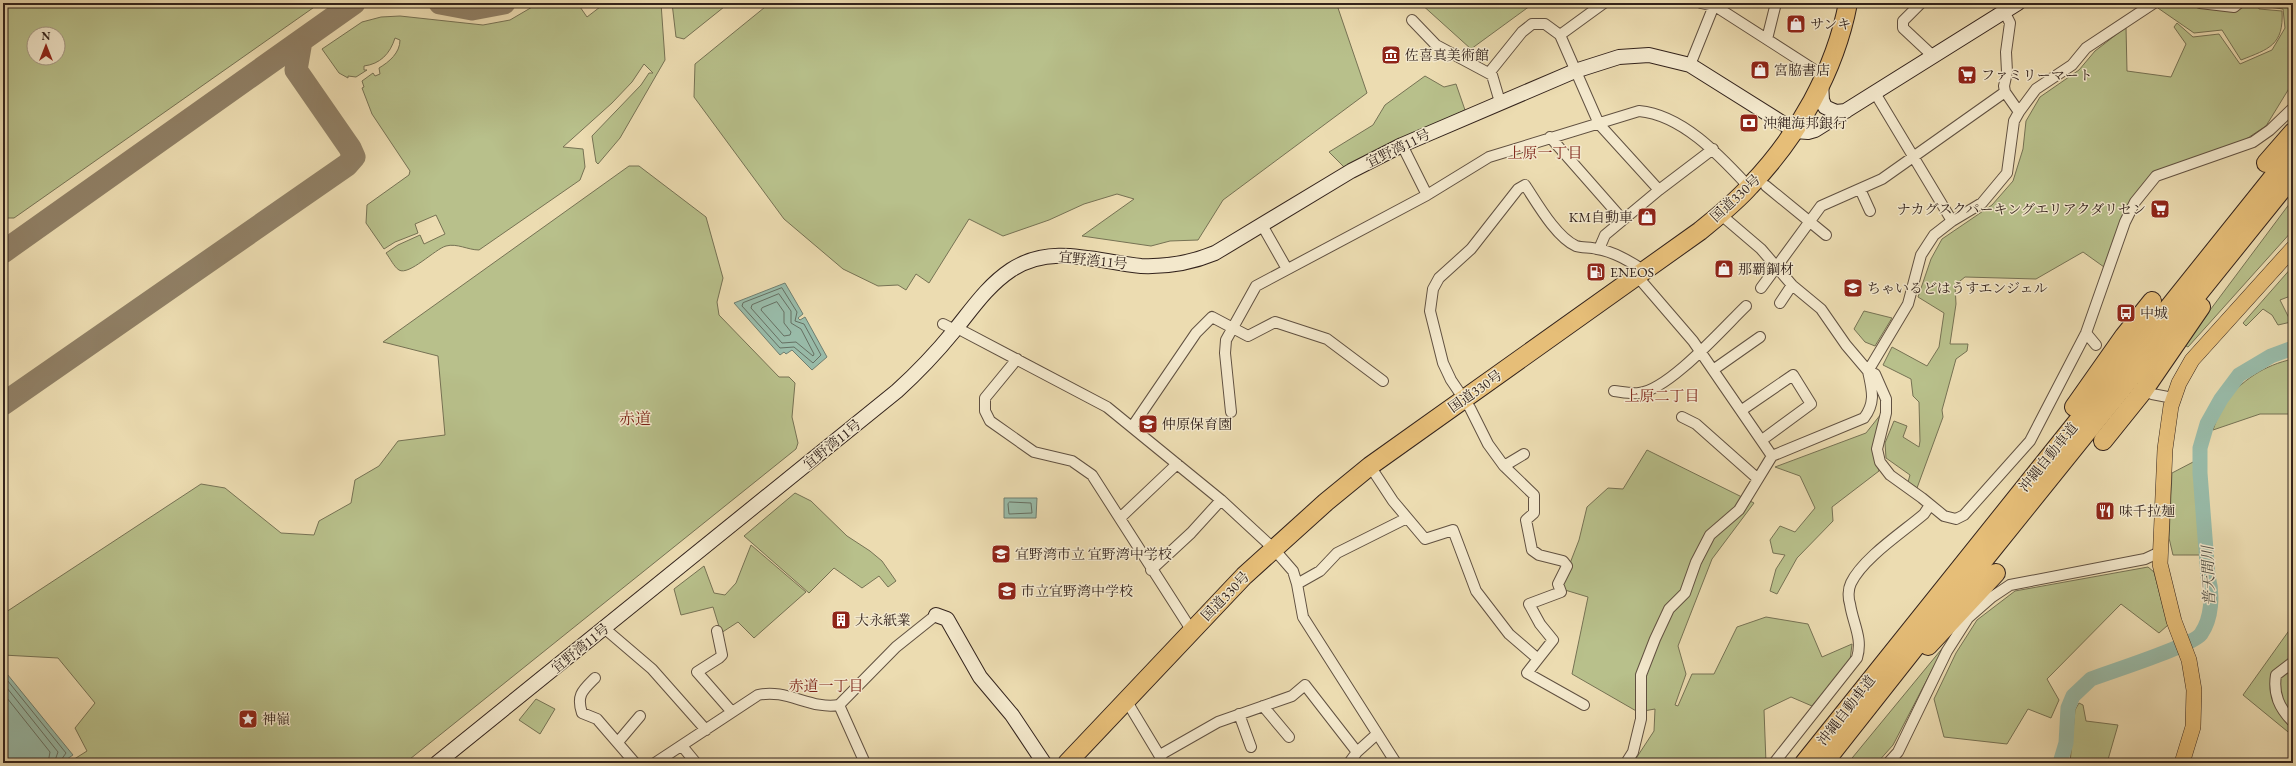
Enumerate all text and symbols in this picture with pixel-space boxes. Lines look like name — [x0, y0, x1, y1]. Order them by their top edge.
shop icon: サンキ — [1785, 13, 1807, 35]
place label: サンキ — [1810, 15, 1851, 33]
north arrow — [26, 26, 66, 66]
text: N — [42, 29, 51, 43]
museum icon: 佐喜真美術館 — [1380, 44, 1402, 66]
place label: 佐喜真美術館 — [1405, 46, 1489, 64]
shop icon: 宮脇書店 — [1749, 59, 1771, 81]
place label: 宮脇書店 — [1774, 61, 1830, 79]
supermarket icon: ファミリーマート — [1956, 64, 1978, 86]
place label: ファミリーマート — [1981, 66, 2093, 84]
bank icon: 沖縄海邦銀行 — [1738, 112, 1760, 134]
place label: 沖縄海邦銀行 — [1763, 114, 1847, 132]
street label: 宜野湾11号 — [1363, 125, 1433, 171]
district label: 上原一丁目 — [1507, 143, 1583, 162]
street label: 国道330号 — [1706, 170, 1764, 226]
supermarket icon: ナカグスクパーキングエリアクダリセン — [2149, 198, 2171, 220]
place label: ナカグスクパーキングエリアクダリセン — [1897, 200, 2146, 218]
shop icon: KM自動車 — [1636, 206, 1658, 228]
place label: KM自動車 — [1569, 208, 1633, 226]
street label: 宜野湾11号 — [1058, 247, 1128, 273]
shop icon: 那覇鋼材 — [1713, 258, 1735, 280]
place label: 那覇鋼材 — [1738, 260, 1794, 278]
fuel station icon: ENEOS — [1585, 261, 1607, 283]
place label: ENEOS — [1610, 263, 1654, 281]
school or university icon: ちゃいるどはうすエンジェル — [1842, 277, 1864, 299]
place label: ちゃいるどはうすエンジェル — [1867, 279, 2048, 297]
bus stop icon: 中城 — [2115, 302, 2137, 324]
place label: 中城 — [2140, 304, 2168, 322]
street label: 国道330号 — [1444, 366, 1506, 416]
district label: 上原二丁目 — [1624, 386, 1700, 405]
district label: 赤道 — [619, 408, 651, 429]
school or university icon: 仲原保育園 — [1137, 413, 1159, 435]
street label: 宜野湾11号 — [799, 415, 865, 473]
place label: 仲原保育園 — [1162, 415, 1232, 433]
street label: 沖縄自動車道 — [2015, 419, 2081, 495]
restaurant icon: 味千拉麺 — [2094, 500, 2116, 522]
place label: 味千拉麺 — [2119, 502, 2175, 520]
school or university icon: 宜野湾市立 宜野湾中学校 — [990, 543, 1012, 565]
water label: 普天間川 — [2197, 544, 2219, 606]
place label: 宜野湾市立 宜野湾中学校 — [1015, 545, 1172, 563]
street label: 国道330号 — [1197, 567, 1253, 625]
school or university icon: 市立宜野湾中学校 — [996, 580, 1018, 602]
place label: 市立宜野湾中学校 — [1021, 582, 1133, 600]
building icon: 大永紙業 — [830, 609, 852, 631]
place label: 大永紙業 — [855, 611, 911, 629]
street label: 宜野湾11号 — [547, 619, 613, 677]
street label: 沖縄自動車道 — [1813, 671, 1879, 749]
district label: 赤道一丁目 — [788, 676, 864, 695]
place icon: 神嶺 — [237, 708, 259, 730]
place label: 神嶺 — [262, 710, 290, 728]

